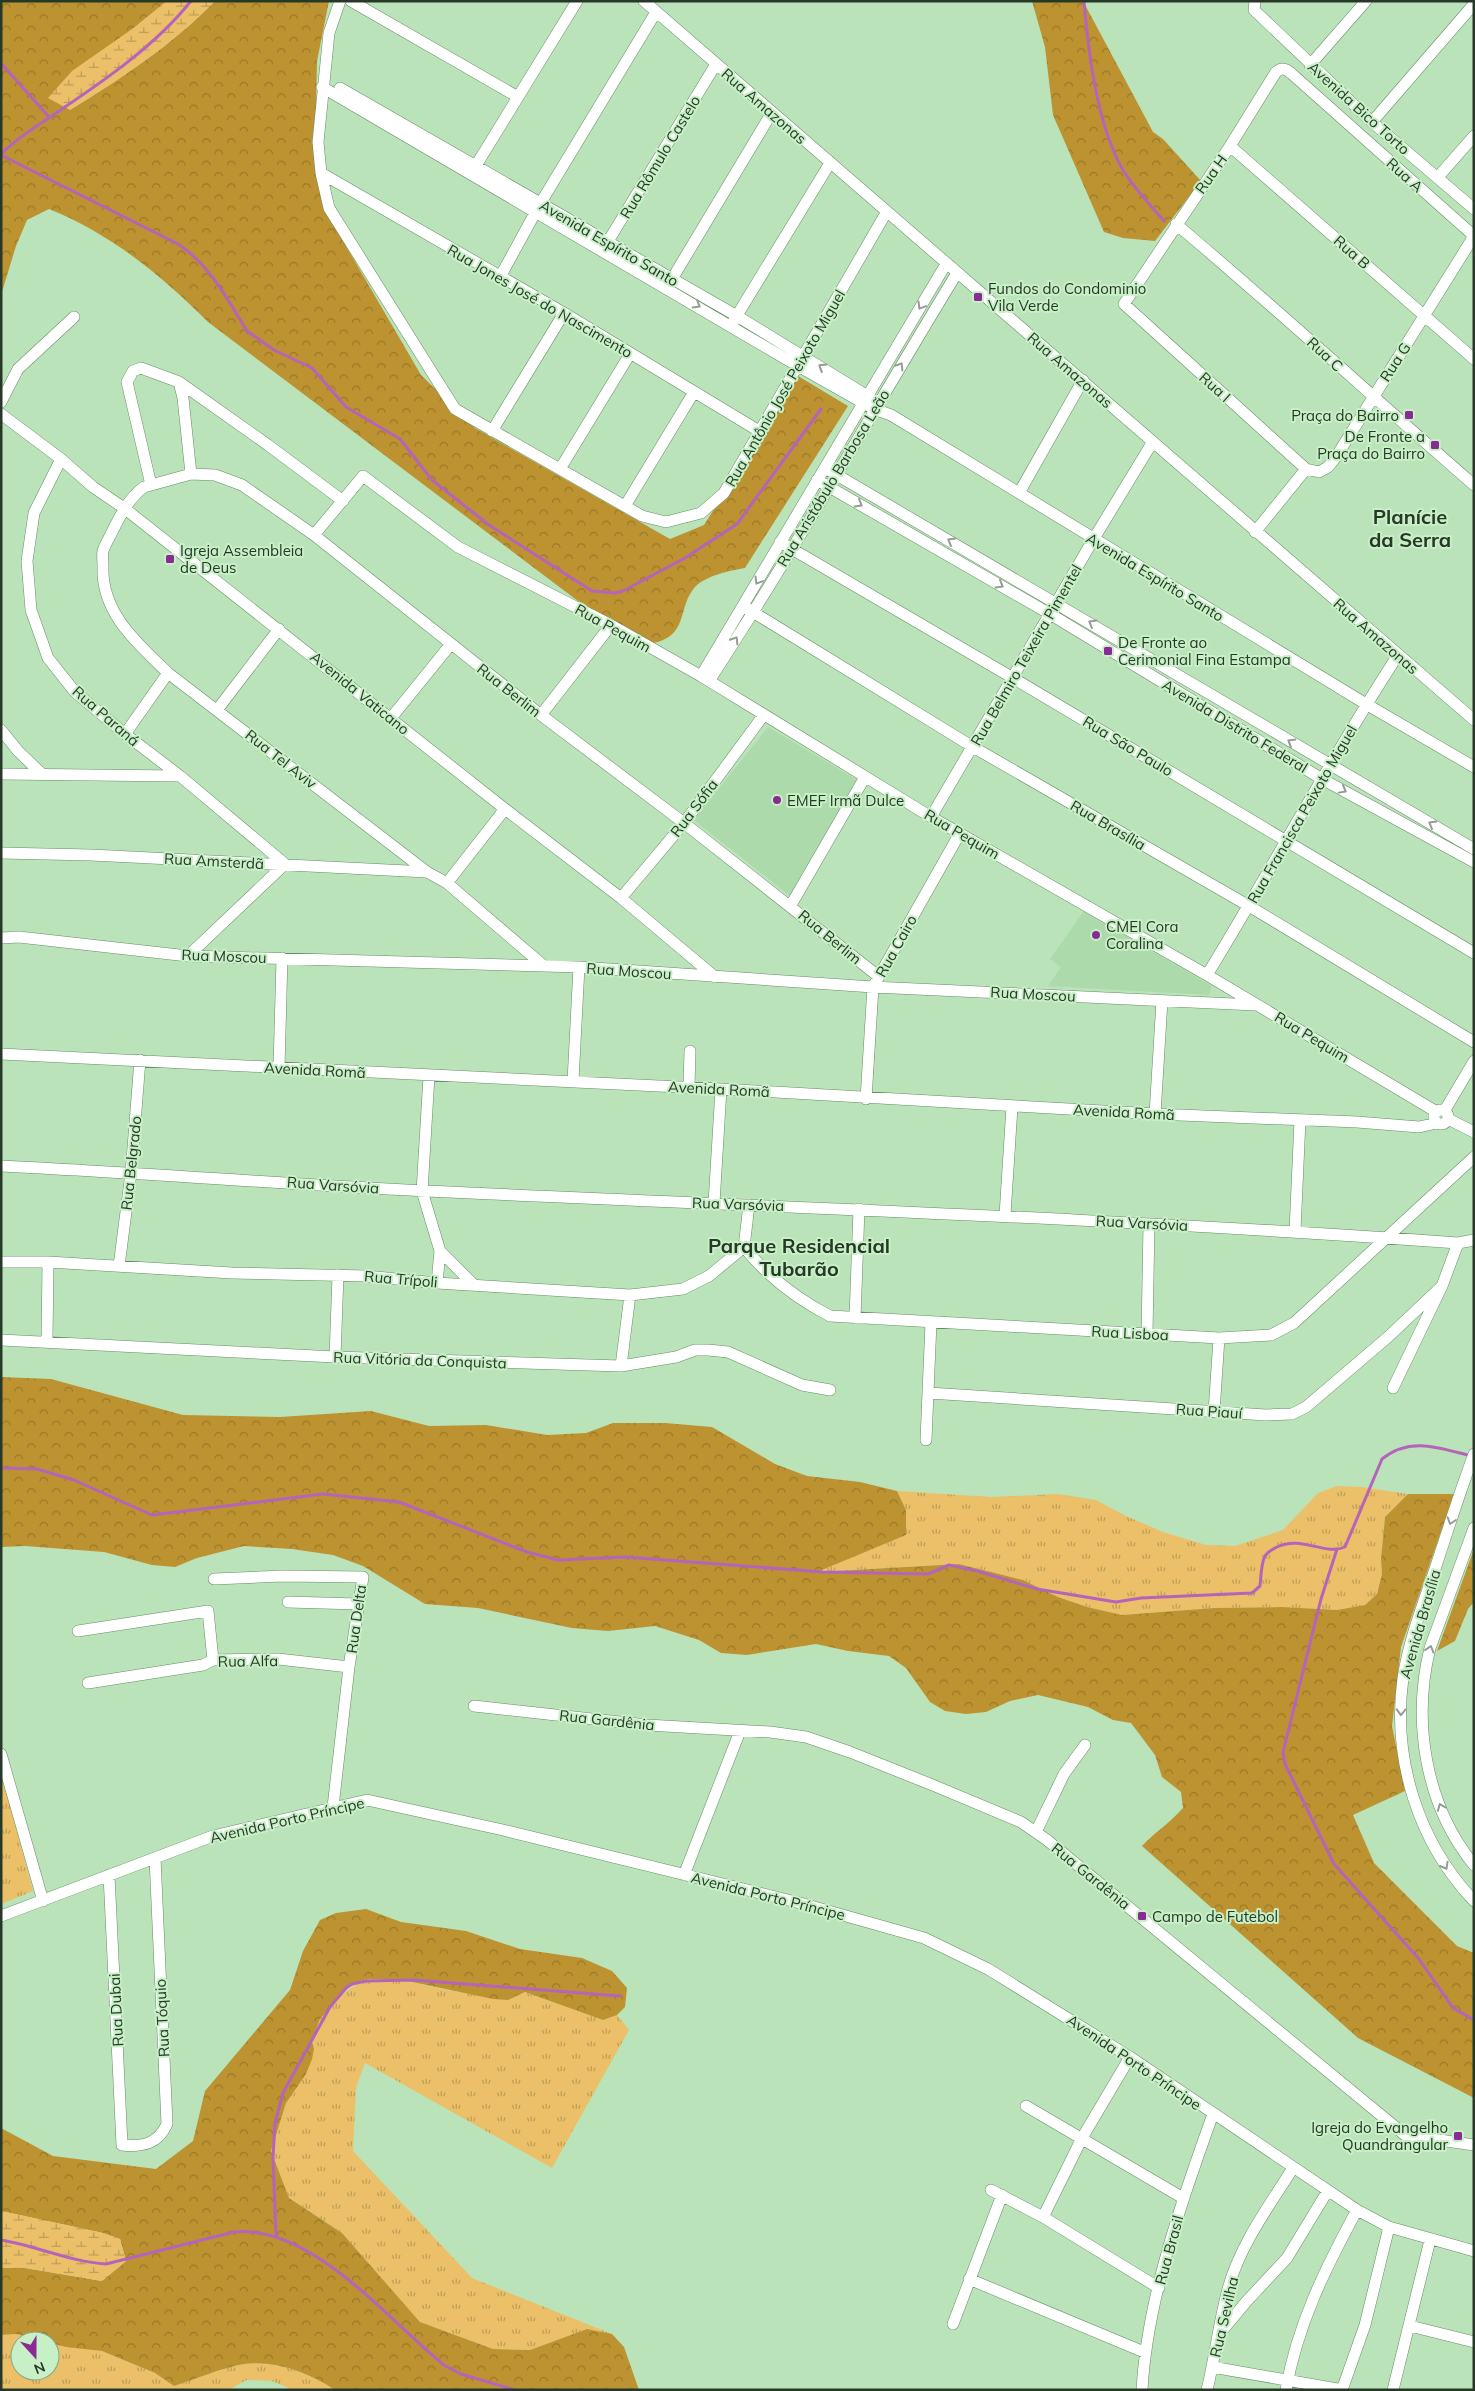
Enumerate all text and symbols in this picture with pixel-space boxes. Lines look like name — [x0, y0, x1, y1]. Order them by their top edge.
street label: Avenida Bico Torto — [1304, 57, 1414, 159]
street label: Rua Amazonas — [718, 64, 810, 148]
street label: Rua Rômulo Castelo — [616, 92, 704, 222]
street label: Rua H — [1191, 151, 1231, 197]
street label: Rua A — [1383, 154, 1427, 196]
street label: Avenida Espírito Santo — [536, 195, 682, 291]
street label: Rua B — [1330, 231, 1374, 273]
street label: Rua Jones José do Nascimento — [444, 240, 636, 362]
place label: Fundos do Condominio Vila Verde — [988, 279, 1146, 315]
street label: Rua Antônio José Peixoto Miguel — [721, 286, 849, 490]
marker: Fundos do Condominio Vila Verde — [972, 291, 984, 303]
one-way arrow — [691, 299, 700, 309]
one-way arrow — [918, 301, 928, 310]
street label: Rua Amazonas — [1024, 328, 1116, 412]
street label: Rua C — [1303, 333, 1347, 375]
street label: Rua G — [1375, 339, 1415, 385]
one-way arrow — [894, 363, 904, 372]
one-way arrow — [818, 364, 827, 373]
street label: Rua I — [1195, 368, 1235, 406]
street label: Rua Aristóbulo Barbosa Leão — [773, 386, 893, 570]
place label: Praça do Bairro — [1291, 406, 1399, 425]
marker: Praça do Bairro — [1403, 409, 1415, 421]
place label: De Fronte a Praça do Bairro — [1317, 427, 1425, 463]
marker: De Fronte a Praça do Bairro — [1429, 439, 1441, 451]
one-way arrow — [854, 498, 863, 508]
district label: Planície da Serra — [1369, 504, 1451, 552]
street label: Avenida Espírito Santo — [1083, 528, 1227, 626]
one-way arrow — [948, 538, 957, 548]
place label: Igreja Assembleia de Deus — [180, 541, 303, 577]
marker: Igreja Assembleia de Deus — [164, 553, 176, 565]
street label: Rua Belmiro Teixeira Pimentel — [966, 561, 1086, 749]
one-way arrow — [754, 576, 764, 585]
one-way arrow — [995, 579, 1004, 589]
street label: Rua Amazonas — [1330, 594, 1422, 678]
street label: Rua Pequim — [572, 599, 654, 657]
one-way arrow — [1088, 620, 1097, 630]
place label: De Fronte ao Cerimonial Fina Estampa — [1118, 633, 1291, 669]
one-way arrow — [728, 637, 738, 646]
marker: De Fronte ao Cerimonial Fina Estampa — [1102, 645, 1114, 657]
street label: Avenida Vaticano — [307, 647, 413, 739]
street label: Rua Berlim — [473, 659, 545, 721]
street label: Avenida Distrito Federal — [1159, 675, 1311, 777]
street label: Rua Paraná — [69, 682, 143, 750]
street label: Rua São Paulo — [1079, 712, 1177, 780]
street label: Rua Francisca Peixoto Miguel — [1243, 721, 1361, 907]
street label: Rua Tel Aviv — [241, 725, 321, 793]
one-way arrow — [1288, 739, 1297, 749]
street label: Rua Sófia — [666, 775, 722, 841]
one-way arrow — [1338, 784, 1347, 794]
place label: EMEF Irmã Dulce — [787, 791, 904, 810]
marker: EMEF Irmã Dulce — [771, 794, 783, 806]
street label: Rua Brasília — [1067, 796, 1149, 854]
street label: Rua Pequim — [921, 805, 1003, 863]
one-way arrow — [1428, 821, 1437, 831]
street label: Rua Amsterdã — [163, 849, 265, 873]
street label: Rua Berlim — [794, 906, 866, 968]
street label: Rua Cairo — [871, 911, 921, 981]
place label: CMEI Cora Coralina — [1106, 917, 1178, 953]
marker: CMEI Cora Coralina — [1090, 929, 1102, 941]
street label: Rua Moscou — [181, 945, 267, 967]
street label: Rua Moscou — [586, 959, 672, 983]
street label: Rua Moscou — [990, 982, 1076, 1006]
street label: Rua Pequim — [1271, 1007, 1353, 1067]
street label: Avenida Romã — [264, 1058, 366, 1082]
street label: Avenida Romã — [668, 1077, 770, 1101]
street label: Avenida Romã — [1073, 1100, 1175, 1124]
street label: Rua Belgrado — [117, 1115, 145, 1211]
street label: Rua Varsóvia — [286, 1172, 380, 1198]
street label: Rua Varsóvia — [692, 1193, 784, 1215]
street label: Rua Varsóvia — [1095, 1211, 1189, 1235]
district label: Parque Residencial Tubarão — [708, 1233, 890, 1281]
street label: Rua Trípoli — [364, 1266, 438, 1292]
street label: Rua Lisboa — [1091, 1321, 1169, 1345]
street label: Rua Vitória da Conquista — [333, 1347, 507, 1373]
street label: Rua Piauí — [1175, 1399, 1244, 1423]
one-way arrow — [1446, 1517, 1456, 1525]
street label: Avenida Brasília — [1395, 1567, 1445, 1681]
street label: Rua Delta — [342, 1583, 370, 1655]
one-way arrow — [1425, 1645, 1435, 1653]
street label: Rua Alfa — [218, 1651, 278, 1671]
street label: Rua Gardênia — [558, 1706, 656, 1734]
one-way arrow — [1396, 1708, 1406, 1716]
street label: Avenida Porto Príncipe — [208, 1793, 366, 1847]
one-way arrow — [1437, 1804, 1447, 1812]
street label: Rua Gardênia — [1048, 1838, 1134, 1914]
one-way arrow — [1438, 1860, 1448, 1869]
street label: Avenida Porto Príncipe — [689, 1868, 847, 1924]
place label: Campo de Futebol — [1152, 1907, 1278, 1926]
marker: Campo de Futebol — [1136, 1910, 1148, 1922]
street label: Rua Dubai — [105, 1973, 127, 2047]
street label: Rua Tóquio — [150, 1978, 174, 2058]
street label: Avenida Porto Príncipe — [1063, 2010, 1205, 2114]
place label: Igreja do Evangelho Quandrangular — [1311, 2118, 1449, 2154]
marker: Igreja do Evangelho Quandrangular — [1452, 2130, 1464, 2142]
street label: Rua Brasil — [1151, 2213, 1187, 2287]
street label: Rua Sevilha — [1205, 2275, 1243, 2359]
north arrow — [10, 2331, 60, 2381]
text: N — [31, 2358, 48, 2378]

